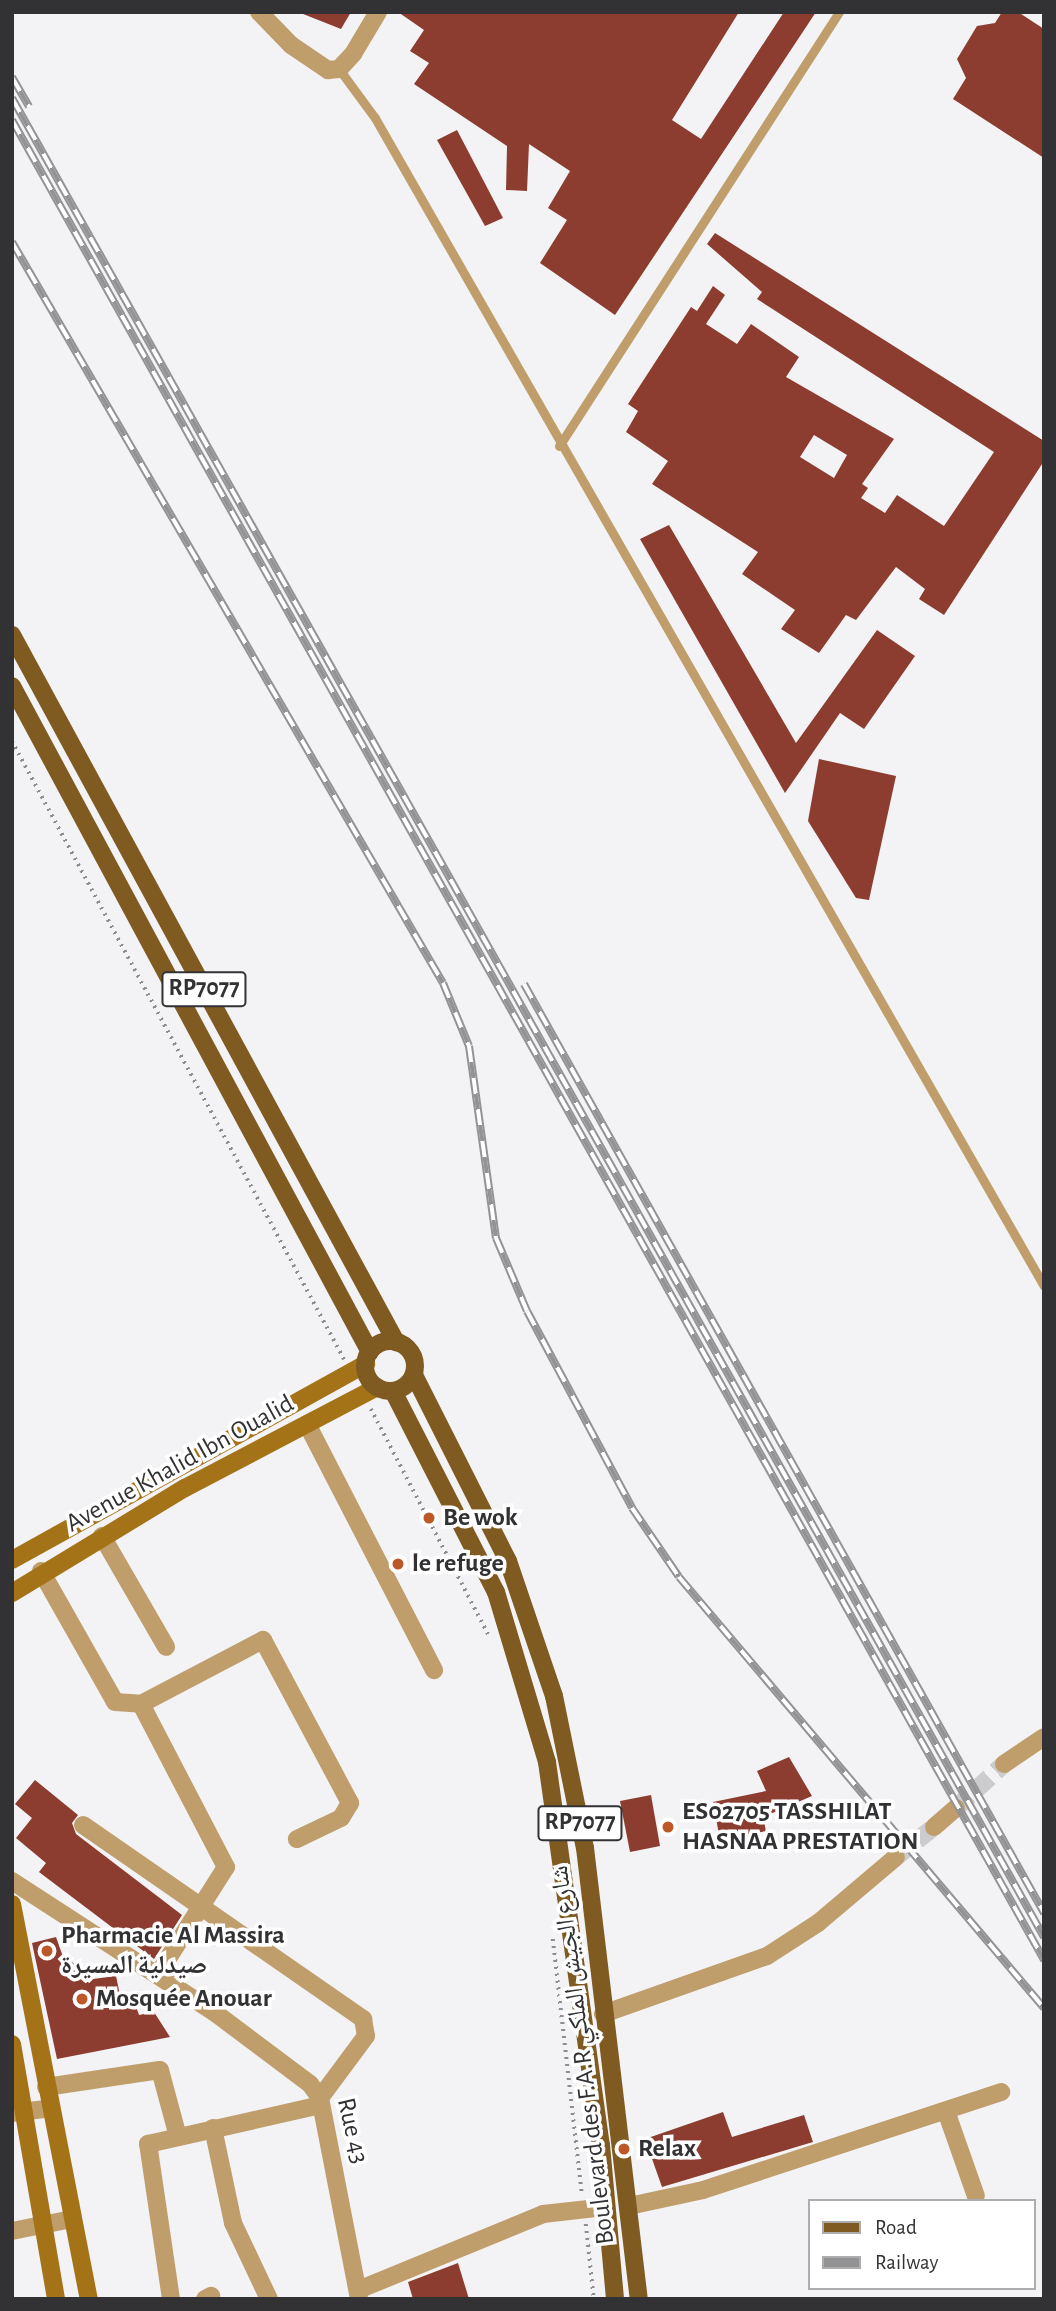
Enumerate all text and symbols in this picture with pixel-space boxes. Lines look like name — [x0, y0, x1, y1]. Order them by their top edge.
road number: RP7077 — [160, 968, 248, 1009]
street label: Avenue Khalid Ibn Oualid — [60, 1388, 300, 1540]
place label: Be wok — [443, 1502, 518, 1534]
marker: Be wok — [421, 1510, 437, 1526]
place label: le refuge — [412, 1548, 504, 1580]
marker: le refuge — [390, 1556, 406, 1572]
place label: ES02705 TASSHILAT HASNAA PRESTATION — [682, 1796, 918, 1857]
road number: RP7077 — [536, 1802, 624, 1844]
marker: ES02705 TASSHILAT HASNAA PRESTATION — [660, 1819, 676, 1835]
street label: Boulevard des F.A.R شارع الجيش الملكي — [544, 1864, 622, 2246]
place label: Pharmacie Al Massira صيدلية المسيرة — [61, 1920, 285, 1982]
marker: Pharmacie Al Massira صيدلية المسيرة — [39, 1943, 55, 1959]
place label: Mosquée Anouar — [96, 1983, 272, 2015]
marker: Mosquée Anouar — [74, 1991, 90, 2007]
street label: Rue 43 — [329, 2095, 375, 2167]
place label: Relax — [638, 2133, 696, 2165]
marker: Relax — [616, 2141, 632, 2157]
legend — [808, 2199, 1035, 2290]
text: Road — [875, 2217, 917, 2238]
text: Railway — [875, 2252, 938, 2273]

